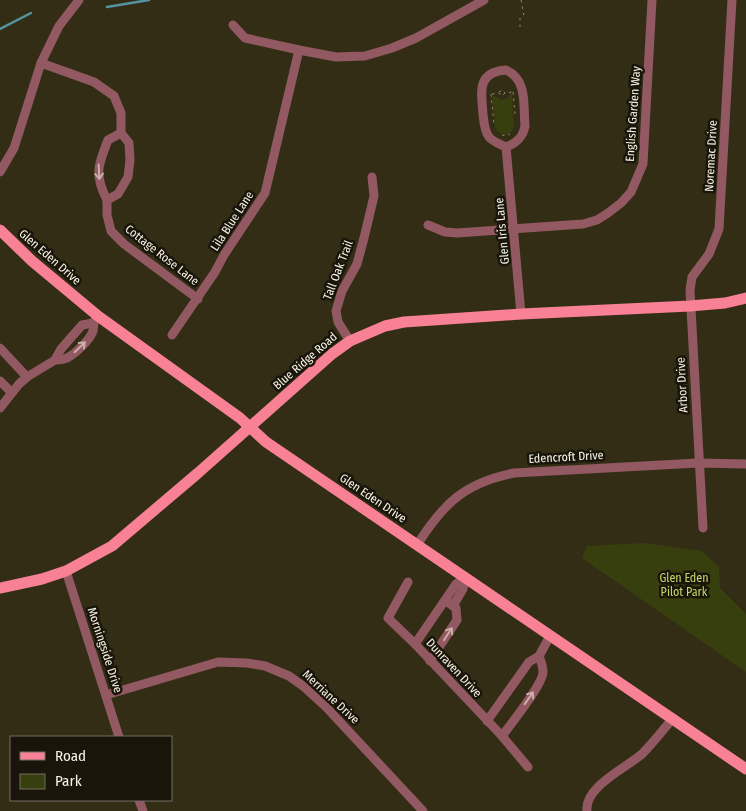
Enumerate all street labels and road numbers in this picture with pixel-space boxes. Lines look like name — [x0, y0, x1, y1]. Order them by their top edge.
street label: English Garden Way — [623, 65, 643, 162]
street label: Noremac Drive — [702, 120, 720, 192]
street label: Lila Blue Lane — [208, 189, 256, 253]
street label: Glen Iris Lane — [492, 197, 512, 265]
street label: Cottage Rose Lane — [122, 222, 202, 288]
street label: Glen Eden Drive — [16, 226, 84, 288]
street label: Tall Oak Trail — [320, 238, 356, 302]
street label: Blue Ridge Road — [270, 330, 340, 392]
street label: Arbor Drive — [674, 357, 690, 413]
street label: Edencroft Drive — [528, 448, 604, 466]
street label: Glen Eden Drive — [337, 471, 409, 525]
street label: Morningside Drive — [85, 606, 125, 695]
street label: Dunraven Drive — [423, 636, 485, 700]
street label: Merriane Drive — [300, 667, 362, 727]

